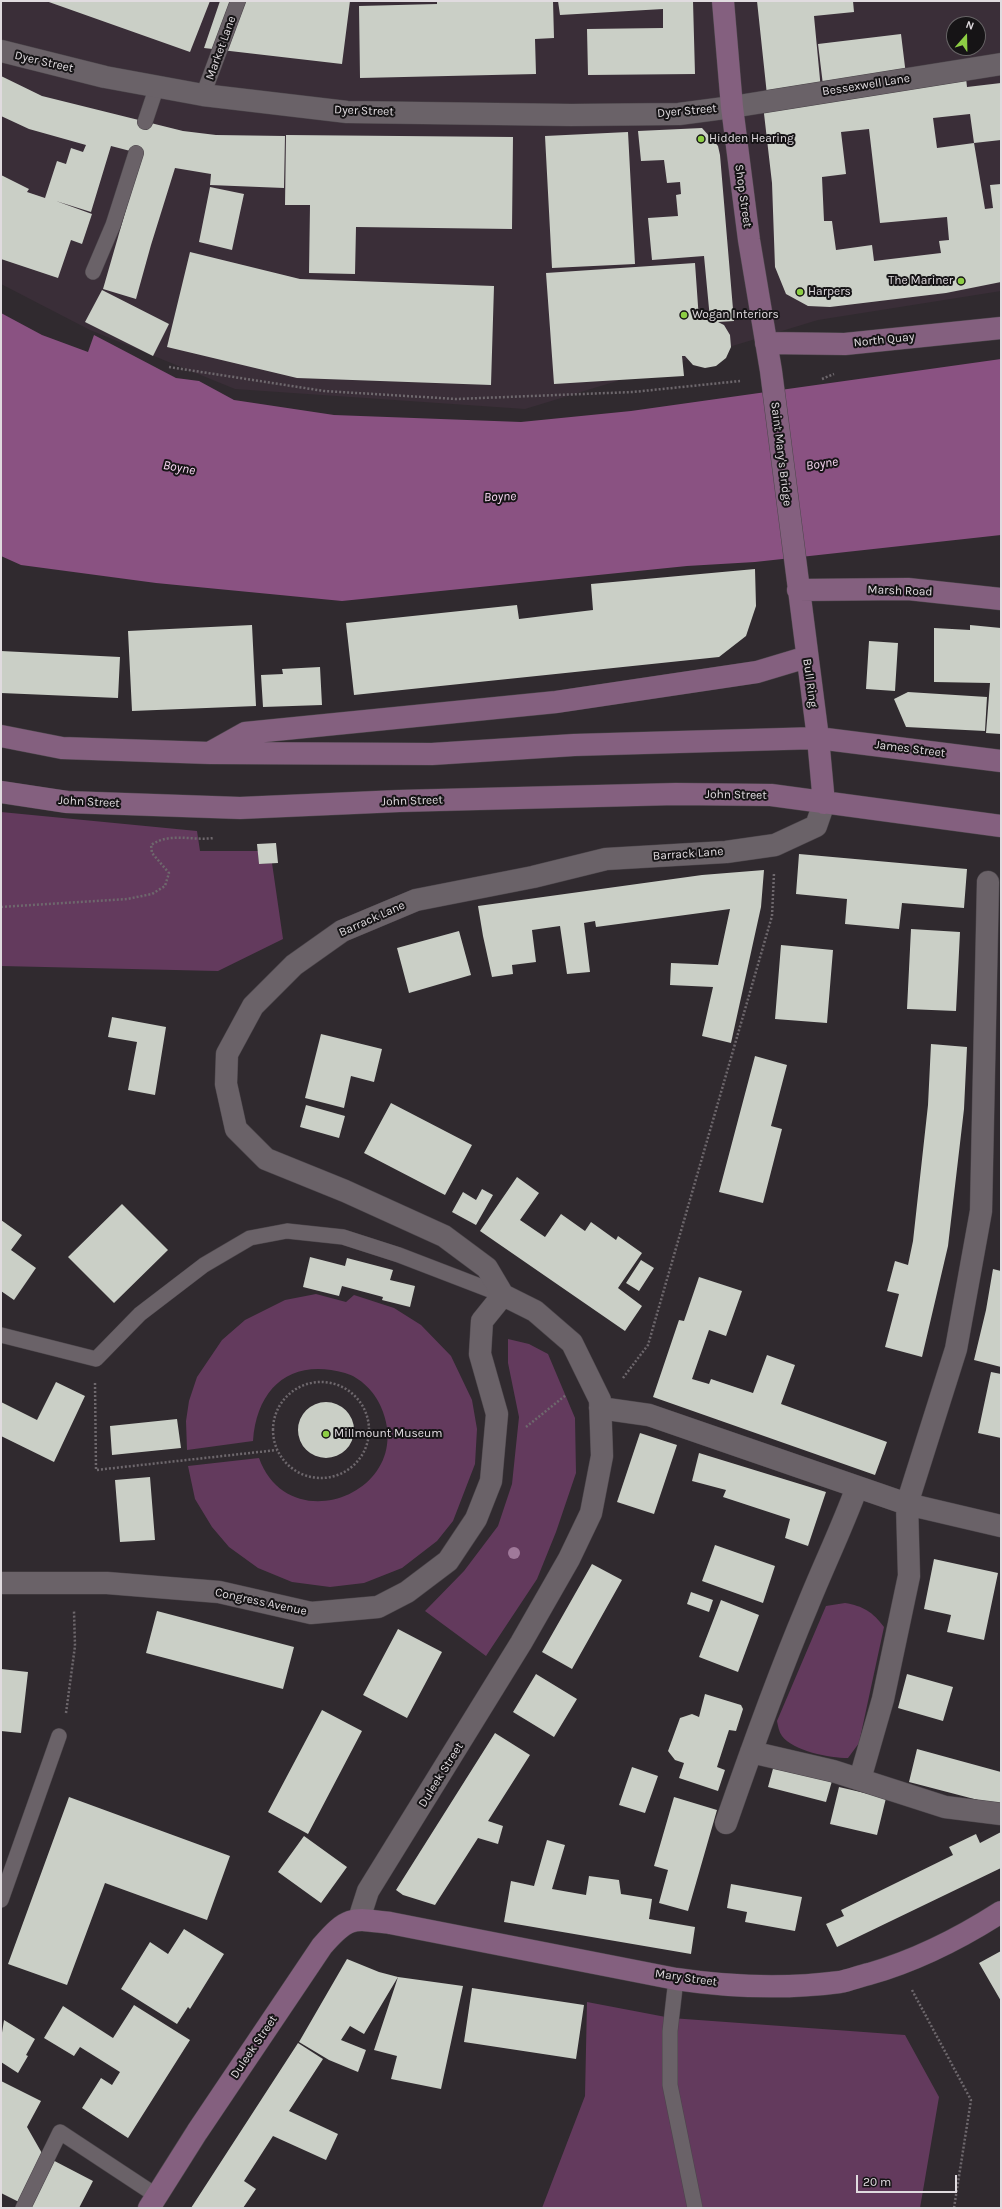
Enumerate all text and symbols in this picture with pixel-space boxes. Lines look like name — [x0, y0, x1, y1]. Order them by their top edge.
street label: Market Lane — [203, 14, 239, 82]
north arrow — [946, 16, 986, 56]
text: N — [964, 18, 976, 33]
street label: Dyer Street — [13, 48, 75, 76]
street label: Bessexwell Lane — [821, 71, 911, 99]
street label: Dyer Street — [657, 101, 717, 121]
street label: Dyer Street — [334, 103, 394, 119]
place label: Hidden Hearing — [709, 132, 794, 146]
marker: Hidden Hearing — [696, 134, 706, 144]
street label: Shop Street — [731, 163, 755, 229]
place label: The Mariner — [888, 274, 953, 288]
marker: The Mariner — [956, 276, 966, 286]
place label: Harpers — [808, 285, 851, 299]
marker: Harpers — [795, 287, 805, 297]
place label: Wogan Interiors — [692, 308, 779, 322]
marker: Wogan Interiors — [679, 310, 689, 320]
street label: North Quay — [853, 330, 915, 350]
street label: Saint Mary's Bridge — [767, 401, 795, 507]
water label: Boyne — [805, 454, 839, 474]
water label: Boyne — [162, 458, 196, 478]
water label: Boyne — [484, 489, 516, 505]
street label: Marsh Road — [867, 583, 933, 599]
street label: Bull Ring — [799, 658, 821, 708]
street label: James Street — [874, 738, 946, 760]
street label: John Street — [705, 787, 767, 803]
street label: John Street — [58, 793, 120, 811]
street label: John Street — [381, 793, 443, 809]
street label: Barrack Lane — [652, 844, 724, 864]
street label: Barrack Lane — [337, 898, 407, 940]
place label: Millmount Museum — [334, 1427, 443, 1441]
marker: Millmount Museum — [321, 1429, 331, 1439]
street label: Congress Avenue — [214, 1585, 308, 1619]
street label: Duleek Street — [415, 1740, 467, 1810]
street label: Mary Street — [654, 1967, 718, 1989]
street label: Duleek Street — [228, 2013, 280, 2081]
scale bar — [858, 2167, 959, 2193]
text: 20 m — [863, 2175, 891, 2189]

